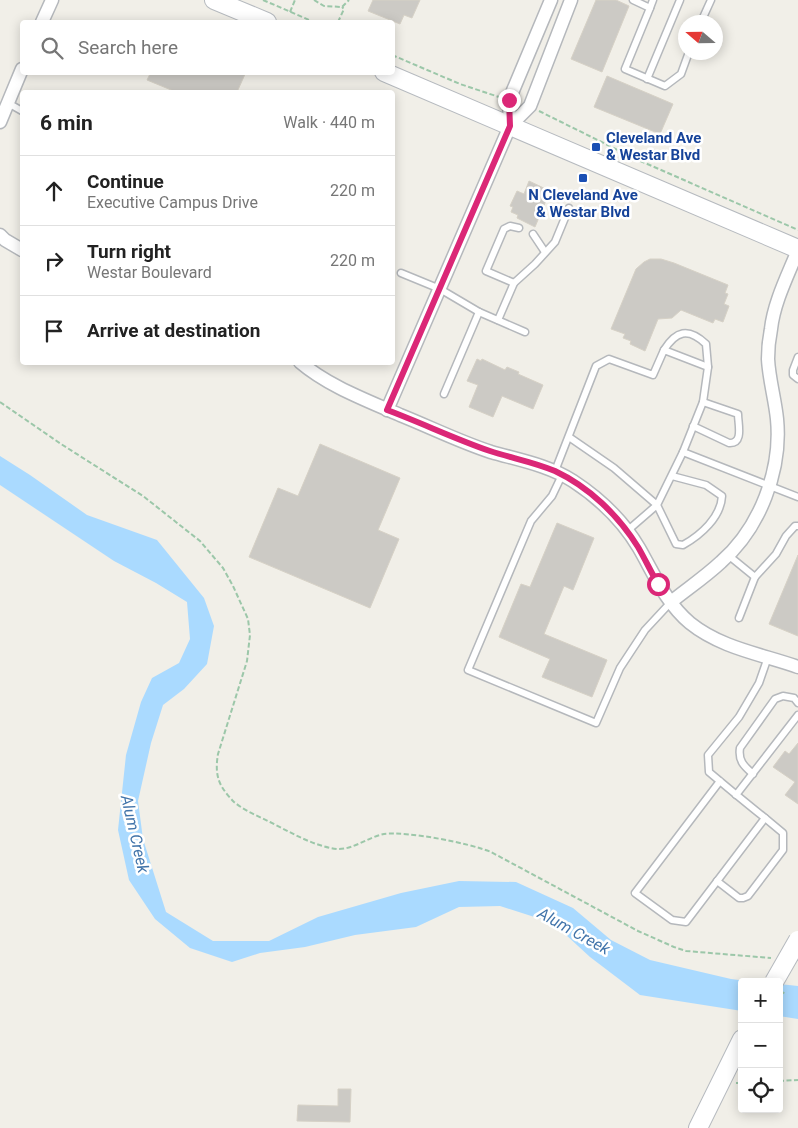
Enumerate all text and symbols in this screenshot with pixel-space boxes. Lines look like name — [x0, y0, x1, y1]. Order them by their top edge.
north arrow — [678, 15, 723, 60]
search box — [20, 20, 395, 75]
icon: search — [38, 34, 66, 62]
text: Search here — [78, 36, 178, 59]
route end — [498, 89, 521, 112]
text: 6 min — [40, 111, 93, 135]
text: Walk · 440 m — [283, 113, 375, 132]
place label: Cleveland Ave & Westar Blvd — [606, 129, 701, 164]
marker: Cleveland Ave & Westar Blvd — [590, 141, 602, 153]
text: Continue — [87, 170, 164, 193]
marker: N Cleveland Ave & Westar Blvd — [577, 172, 589, 184]
icon: ahead — [40, 177, 68, 205]
text: 220 m — [330, 181, 375, 200]
place label: N Cleveland Ave & Westar Blvd — [528, 186, 638, 221]
text: Executive Campus Drive — [87, 193, 258, 212]
text: Turn right — [87, 240, 171, 263]
icon: right — [40, 247, 68, 275]
text: 220 m — [330, 251, 375, 270]
text: Westar Boulevard — [87, 263, 212, 282]
icon: arrive — [40, 317, 68, 345]
text: Arrive at destination — [87, 319, 260, 342]
route start — [647, 573, 670, 596]
water label: Alum Creek — [117, 792, 153, 876]
water label: Alum Creek — [534, 903, 614, 959]
map controls — [738, 978, 783, 1113]
button: + — [738, 978, 783, 1023]
button: − — [738, 1023, 783, 1068]
button: locate — [738, 1068, 783, 1113]

